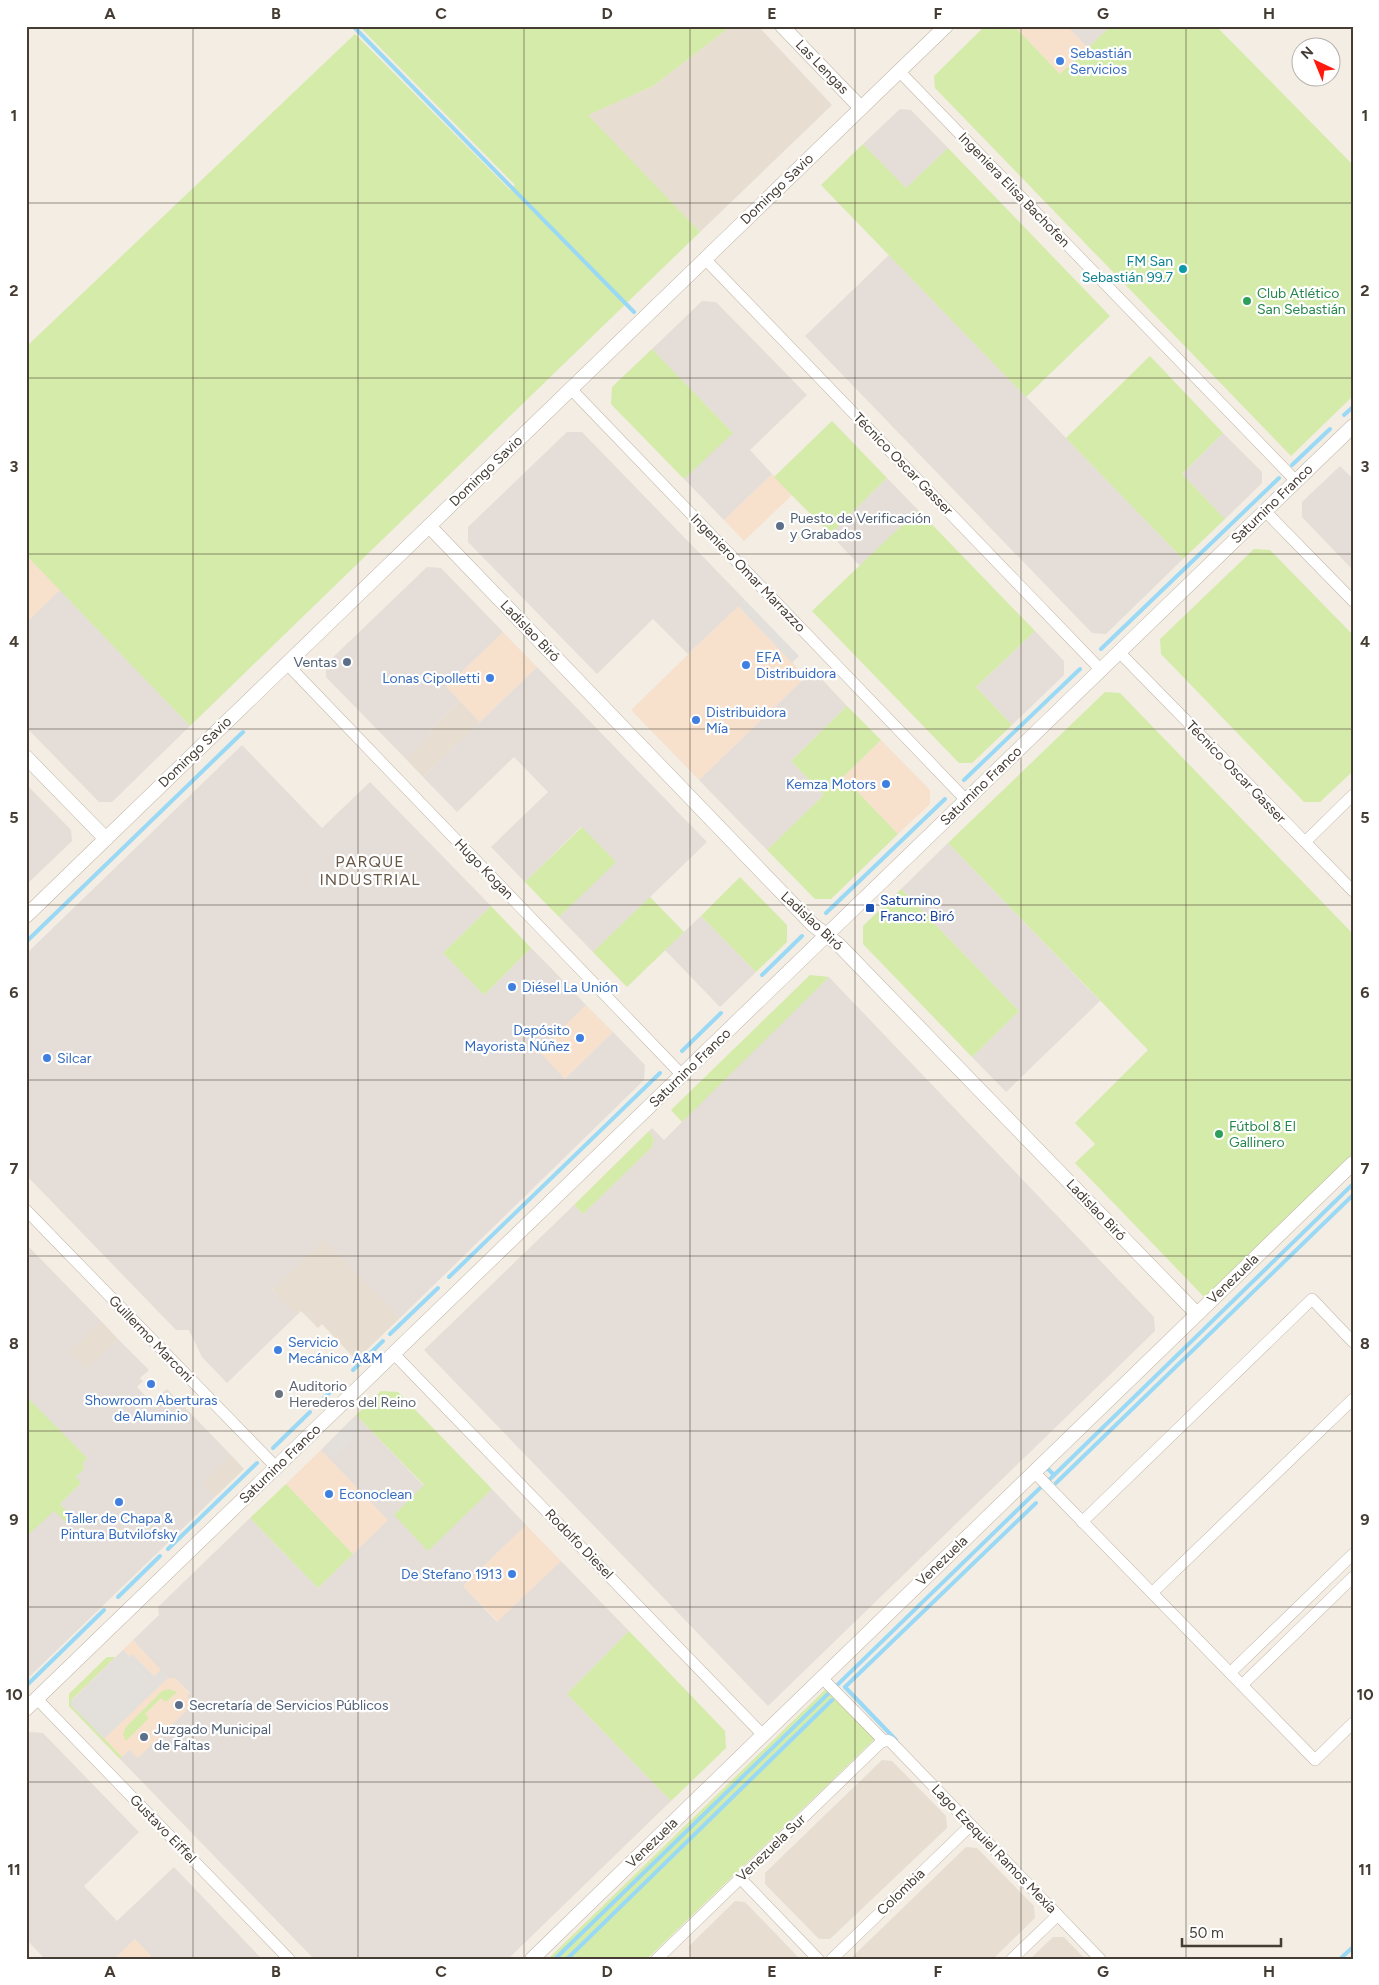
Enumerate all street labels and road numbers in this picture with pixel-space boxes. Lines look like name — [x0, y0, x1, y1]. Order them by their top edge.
street label: Las Lengas — [792, 36, 852, 98]
street label: Ingeniera Elisa Bachofen — [955, 129, 1073, 251]
street label: Domingo Savio — [737, 150, 817, 228]
street label: Técnico Oscar Gasser — [850, 409, 956, 519]
street label: Domingo Savio — [446, 432, 526, 510]
street label: Saturnino Franco — [1228, 461, 1316, 547]
street label: Ingeniero Omar Marrazzo — [687, 510, 809, 636]
street label: Ladislao Biró — [496, 597, 564, 665]
street label: Domingo Savio — [155, 713, 235, 791]
street label: Técnico Oscar Gasser — [1183, 717, 1289, 827]
street label: Saturnino Franco — [937, 743, 1025, 829]
street label: Hugo Kogan — [451, 835, 517, 903]
street label: Ladislao Biró — [777, 888, 847, 954]
street label: Saturnino Franco — [646, 1025, 734, 1111]
street label: Ladislao Biró — [1062, 1176, 1130, 1244]
street label: Venezuela — [1204, 1250, 1262, 1308]
street label: Guillermo Marconi — [105, 1292, 197, 1386]
street label: Saturnino Franco — [236, 1421, 324, 1507]
street label: Rodolfo Diesel — [541, 1505, 617, 1583]
street label: Venezuela — [913, 1532, 971, 1590]
street label: Lago Ezequiel Ramos Mexía — [928, 1781, 1060, 1917]
street label: Gustavo Eiffel — [126, 1791, 200, 1867]
street label: Venezuela Sur — [733, 1811, 809, 1885]
street label: Venezuela — [623, 1814, 681, 1872]
street label: Colombia — [874, 1865, 928, 1919]

